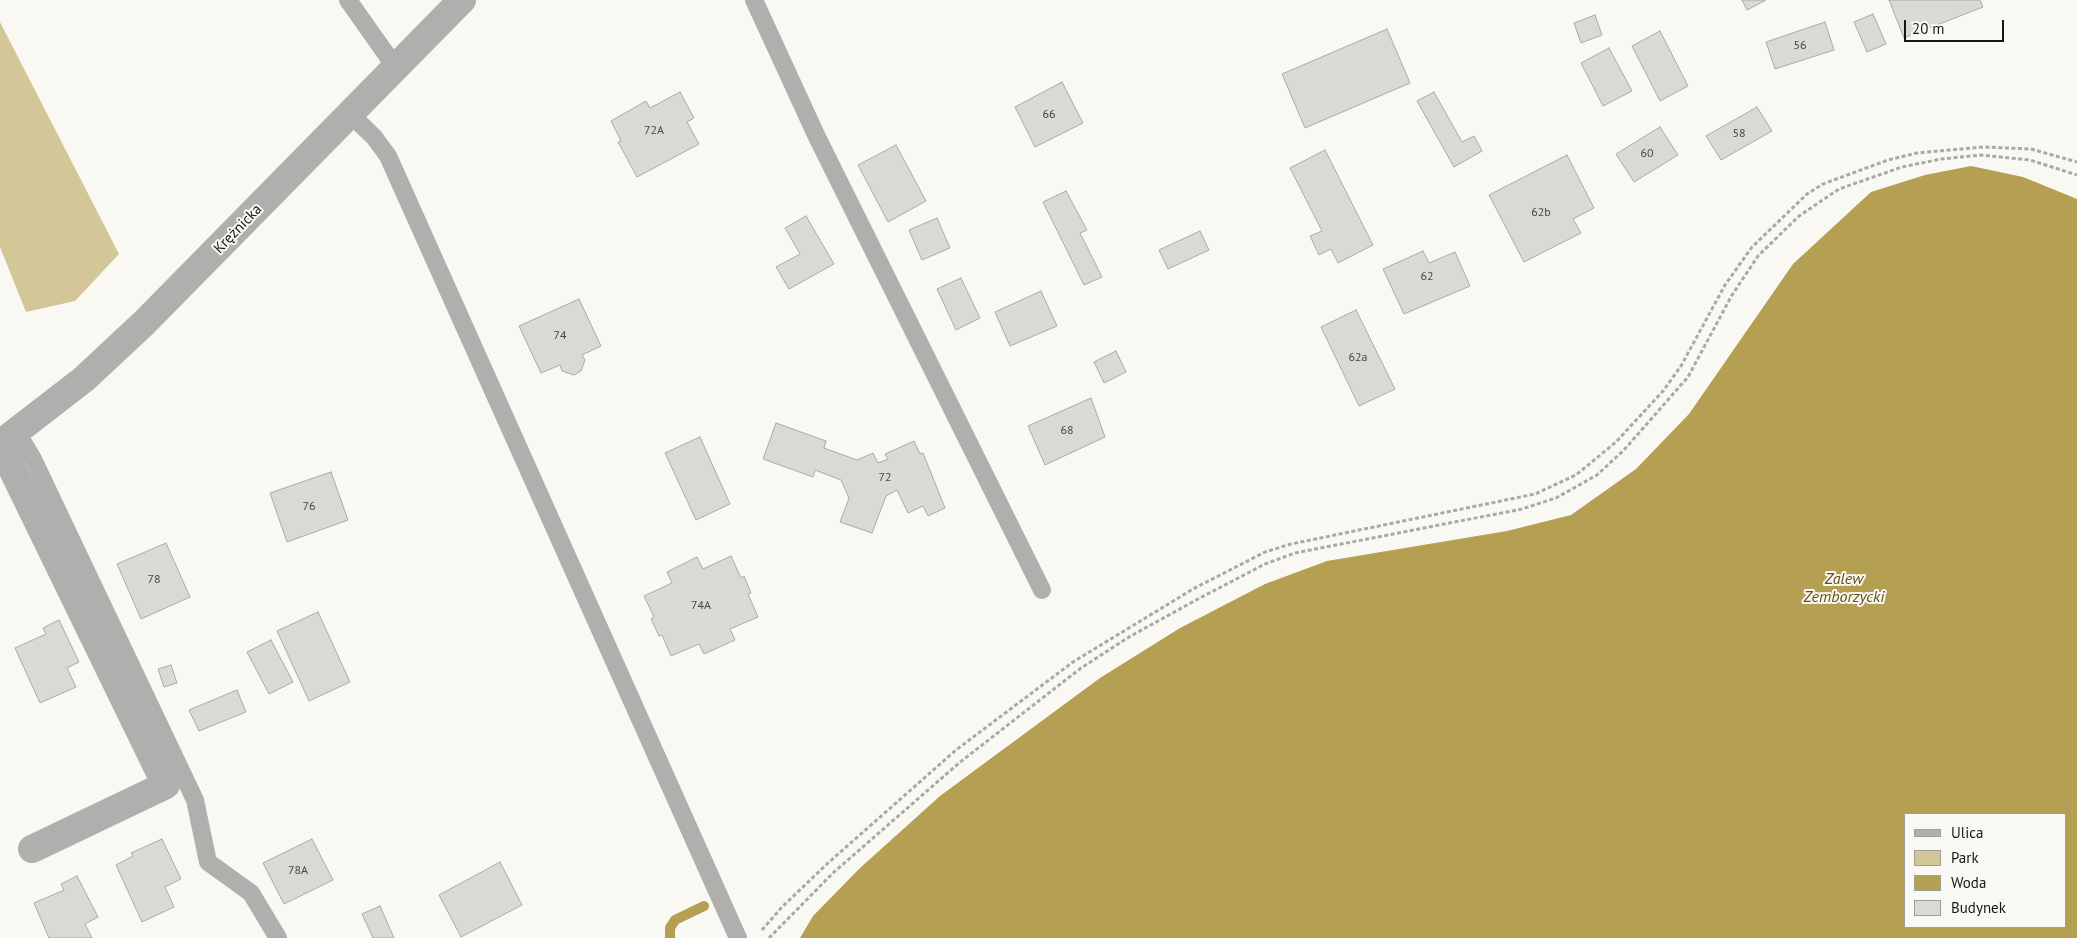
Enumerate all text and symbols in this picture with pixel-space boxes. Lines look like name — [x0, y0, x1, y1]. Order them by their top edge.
scale bar — [1907, 10, 2007, 42]
text: 20 m — [1912, 19, 1945, 38]
house number: 56 — [1793, 39, 1807, 53]
house number: 66 — [1042, 108, 1056, 122]
house number: 72A — [644, 124, 664, 138]
house number: 58 — [1732, 127, 1746, 141]
house number: 60 — [1640, 147, 1654, 161]
street label: Krężnicka — [210, 201, 266, 257]
house number: 62b — [1531, 206, 1551, 220]
house number: 62 — [1420, 270, 1434, 284]
house number: 74 — [553, 329, 567, 343]
house number: 62a — [1348, 351, 1368, 365]
house number: 68 — [1060, 424, 1074, 438]
house number: 72 — [878, 471, 892, 485]
house number: 76 — [302, 500, 316, 514]
water label: Zalew Zemborzycki — [1804, 569, 1884, 607]
house number: 78 — [147, 573, 161, 587]
house number: 74A — [691, 599, 711, 613]
legend — [1904, 813, 2067, 928]
text: Ulica — [1951, 823, 1983, 842]
text: Park — [1951, 848, 1979, 867]
house number: 78A — [288, 864, 308, 878]
text: Woda — [1951, 873, 1986, 892]
text: Budynek — [1951, 898, 2006, 917]

